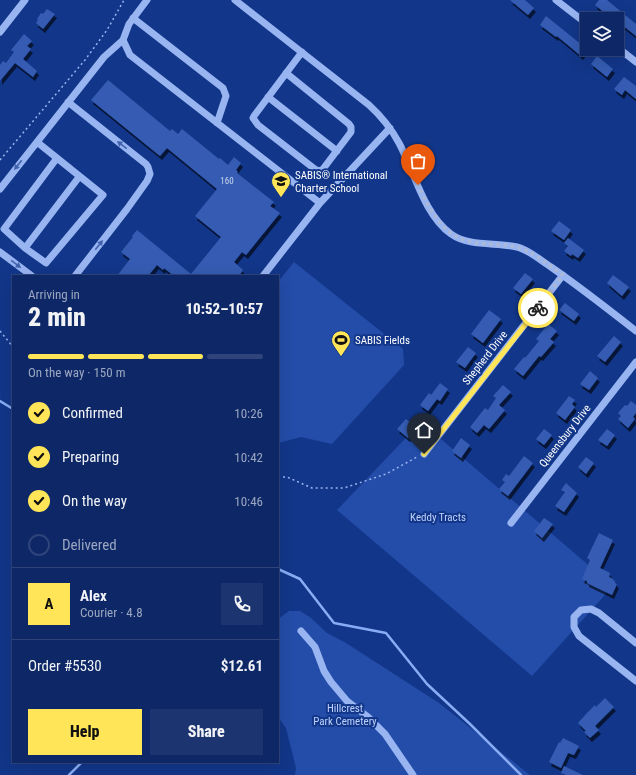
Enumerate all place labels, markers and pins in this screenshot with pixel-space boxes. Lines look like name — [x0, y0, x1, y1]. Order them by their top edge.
pin — [401, 144, 435, 185]
place label: SABIS® International Charter School — [295, 169, 388, 195]
school or university icon: SABIS® International Charter School — [270, 170, 292, 198]
sports icon: SABIS Fields — [330, 329, 352, 357]
place label: SABIS Fields — [355, 334, 410, 347]
pin — [407, 413, 441, 454]

